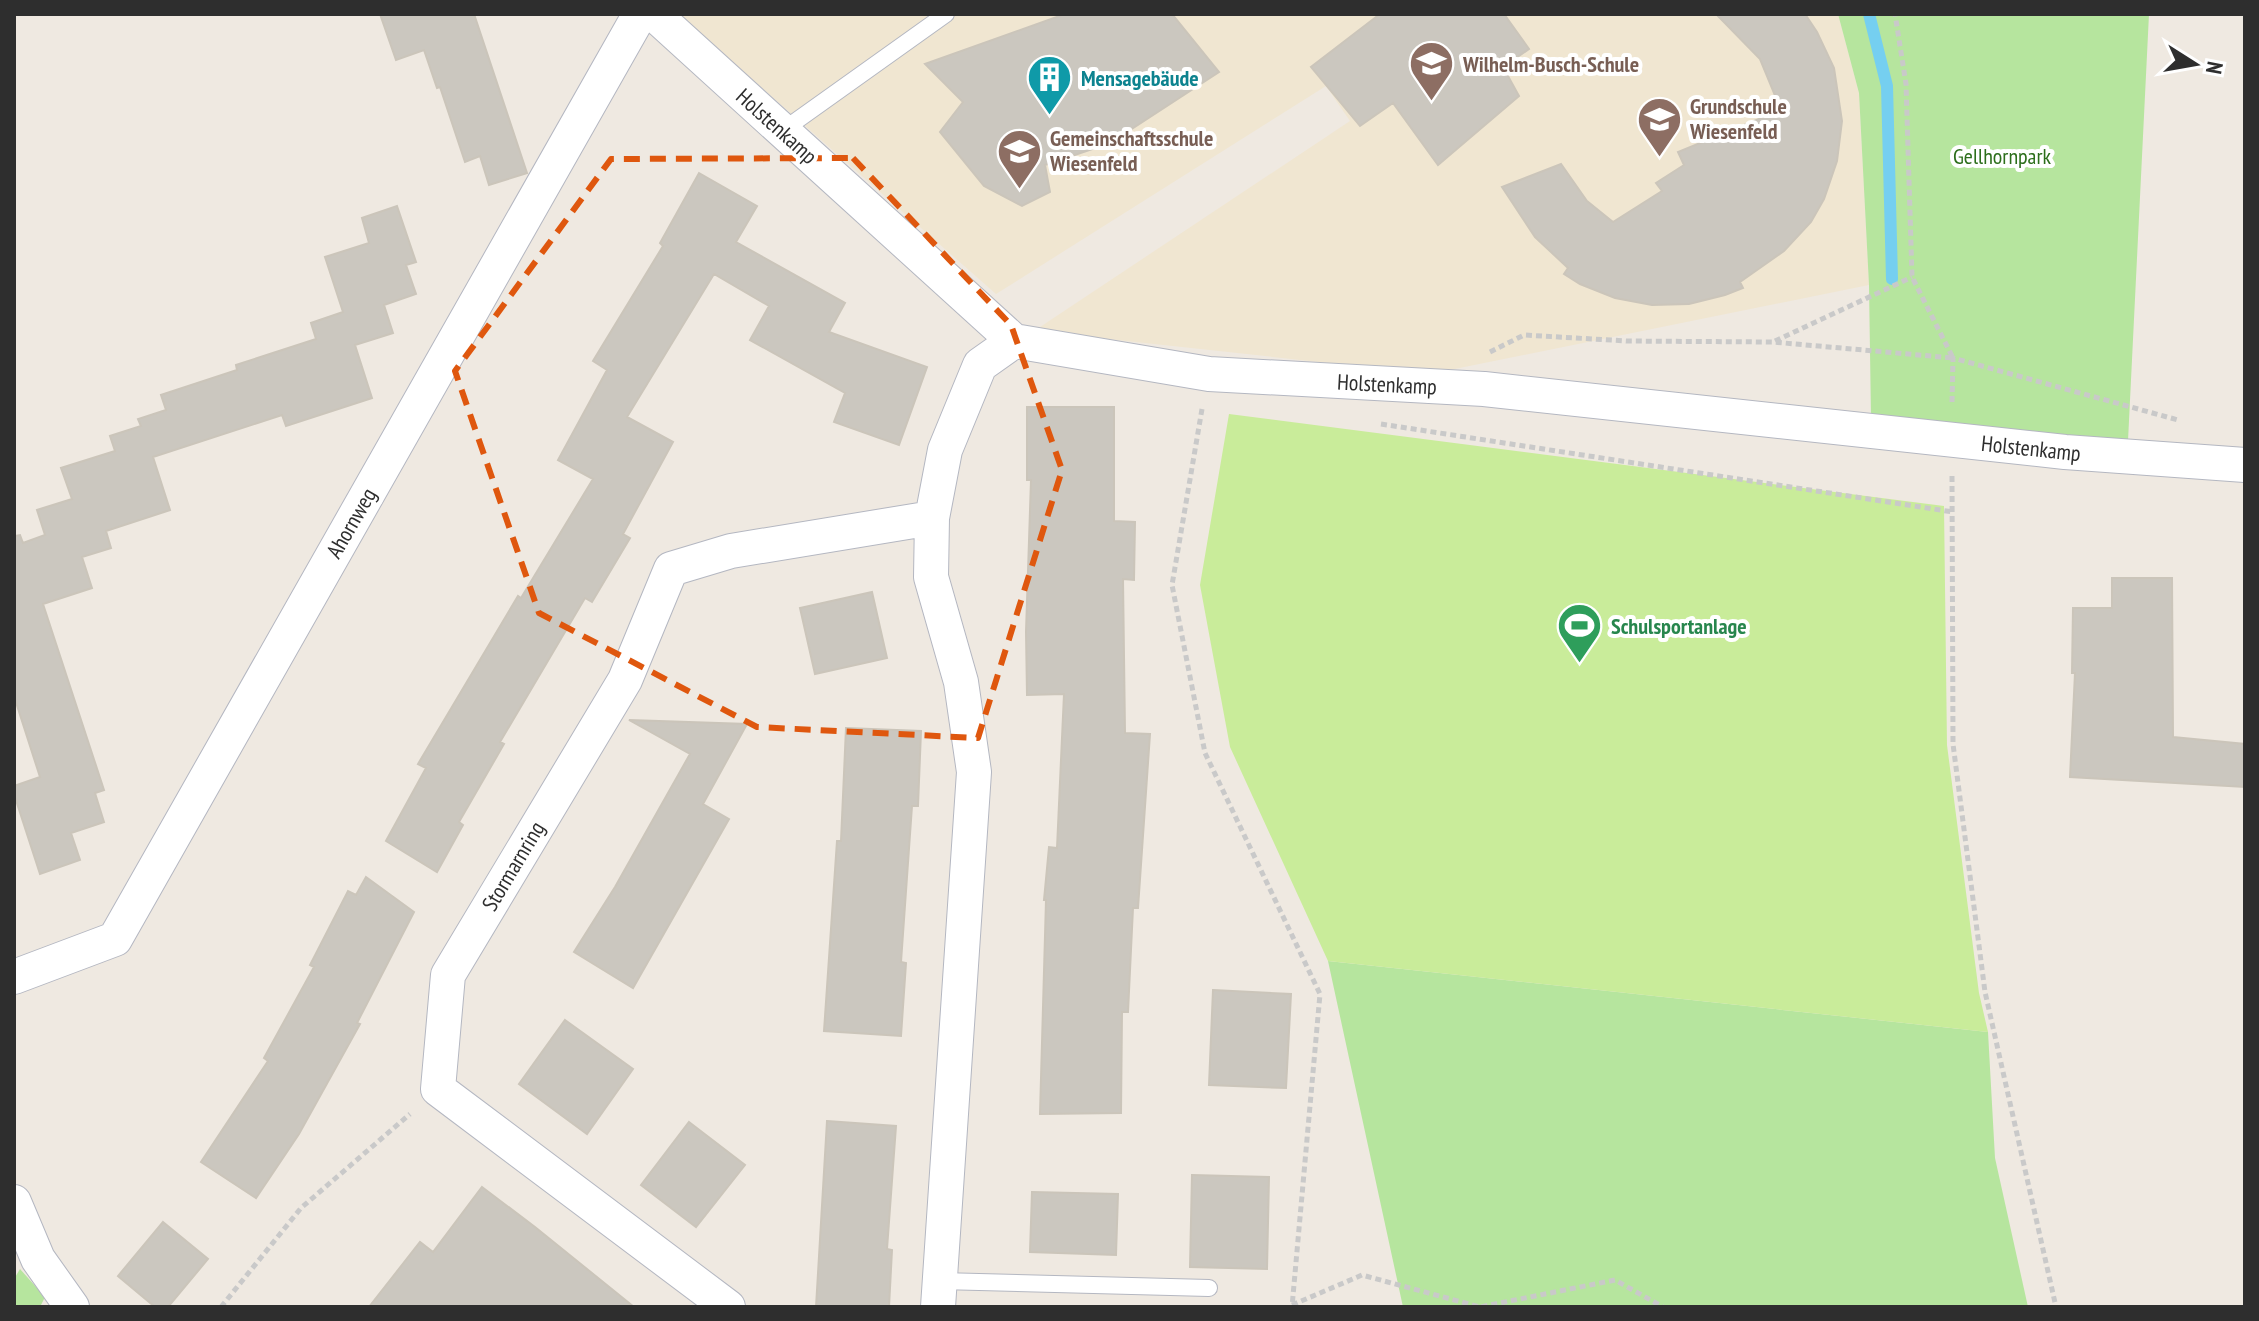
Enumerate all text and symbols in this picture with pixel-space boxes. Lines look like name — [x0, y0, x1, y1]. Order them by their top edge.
north arrow — [2155, 24, 2235, 104]
school or university icon: Wilhelm-Busch-Schule — [1408, 40, 1456, 103]
place label: Wilhelm-Busch-Schule — [1462, 50, 1639, 78]
building icon: Mensagebäude — [1026, 54, 1074, 117]
text: N — [2200, 59, 2230, 76]
place label: Mensagebäude — [1081, 64, 1199, 92]
street label: Holstenkamp — [731, 82, 823, 170]
place label: Grundschule Wiesenfeld — [1689, 92, 1787, 145]
school or university icon: Grundschule Wiesenfeld — [1635, 95, 1683, 158]
place label: Gemeinschaftsschule Wiesenfeld — [1049, 124, 1213, 177]
school or university icon: Gemeinschaftsschule Wiesenfeld — [995, 127, 1043, 190]
park label: Gellhornpark — [1953, 142, 2051, 170]
street label: Holstenkamp — [1336, 367, 1438, 401]
street label: Holstenkamp — [1980, 429, 2082, 467]
street label: Ahornweg — [320, 483, 382, 563]
sports icon: Schulsportanlage — [1556, 602, 1604, 665]
place label: Schulsportanlage — [1611, 612, 1747, 640]
street label: Stormarnring — [475, 816, 551, 916]

